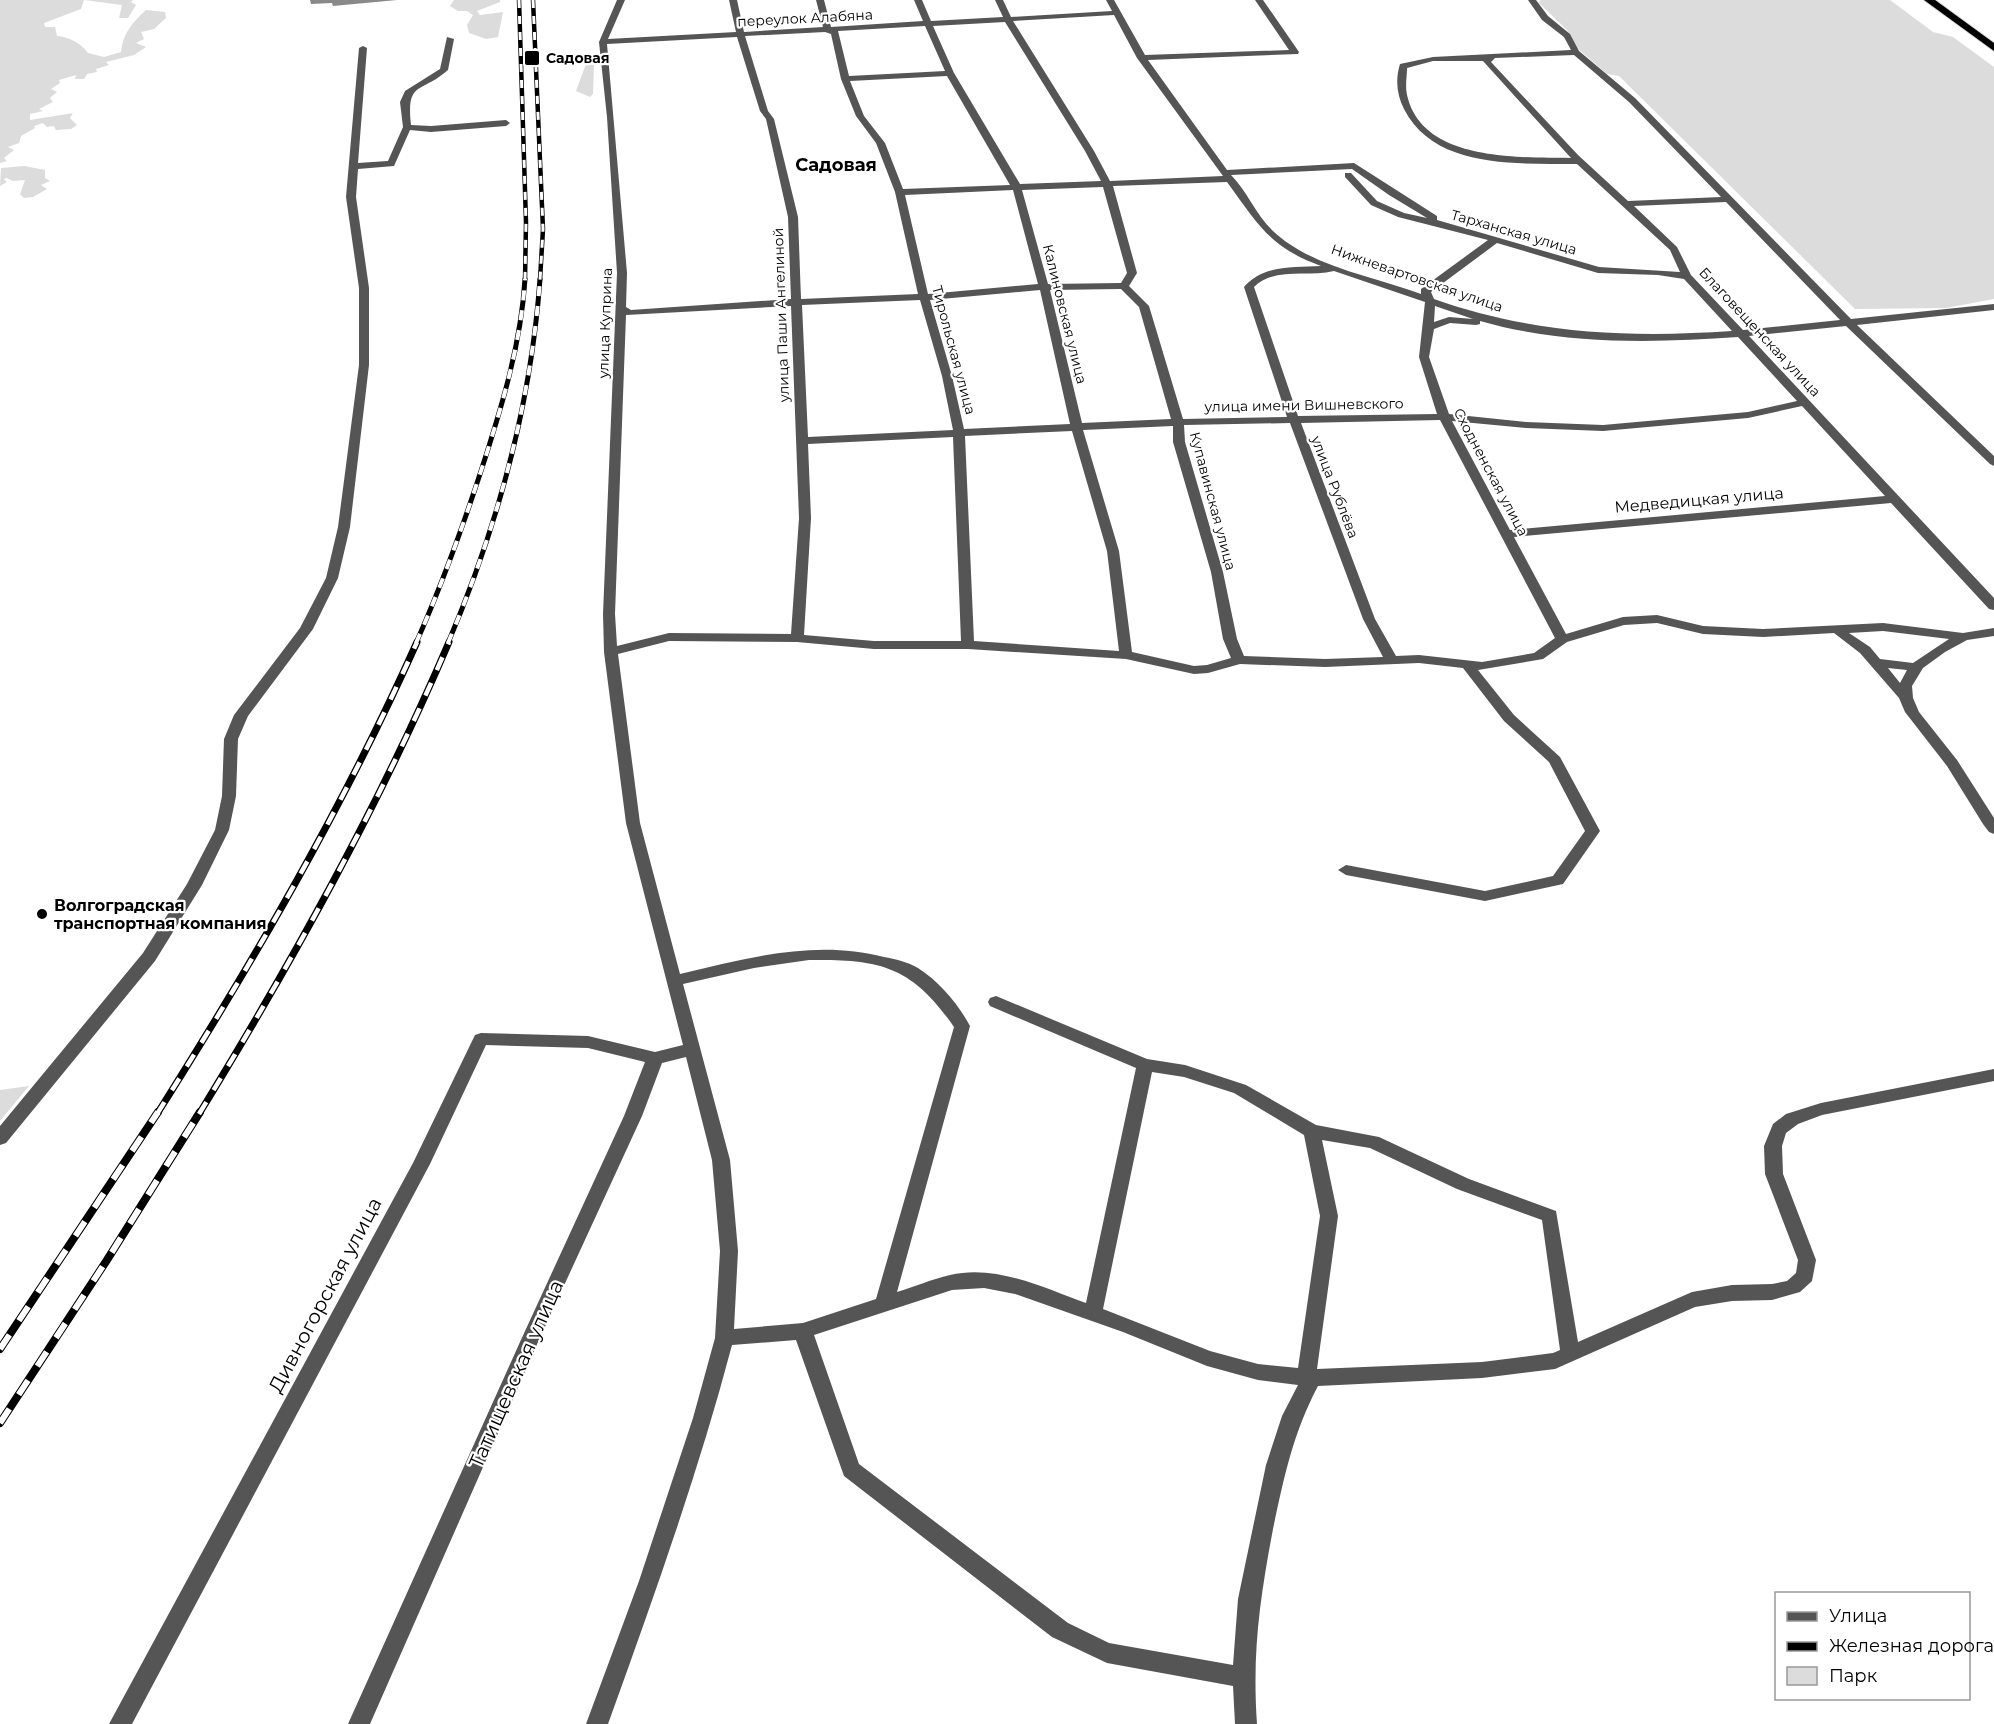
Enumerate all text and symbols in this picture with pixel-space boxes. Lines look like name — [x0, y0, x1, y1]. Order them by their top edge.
street label: переулок Алабяна — [737, 5, 873, 31]
marker: Садовая — [523, 49, 541, 67]
place label: Садовая — [546, 49, 610, 67]
district label: Садовая — [795, 154, 877, 176]
street label: Тарханская улица — [1449, 205, 1579, 259]
street label: улица Паши Ангелиной — [769, 227, 793, 404]
street label: Нижневартовская улица — [1329, 240, 1505, 316]
street label: Калиновская улица — [1039, 242, 1091, 386]
street label: Благовещенская улица — [1695, 264, 1825, 400]
street label: улица Куприна — [594, 267, 616, 380]
street label: Тирольская улица — [928, 284, 980, 416]
street label: улица имени Вишневского — [1203, 394, 1404, 416]
street label: Сходненская улица — [1450, 405, 1532, 539]
street label: Купавинская улица — [1186, 430, 1240, 572]
street label: улица Рублёва — [1307, 432, 1363, 541]
street label: Медведицкая улица — [1614, 483, 1784, 517]
place label: Волгоградская транспортная компания — [54, 896, 267, 933]
marker: Волгоградская транспортная компания — [35, 907, 49, 921]
street label: Дивногорская улица — [263, 1193, 387, 1397]
street label: Татищевская улица — [464, 1276, 568, 1472]
legend — [1775, 1592, 1970, 1700]
text: Улица — [1829, 1605, 1887, 1627]
text: Железная дорога — [1829, 1635, 1994, 1657]
text: Парк — [1829, 1665, 1878, 1687]

